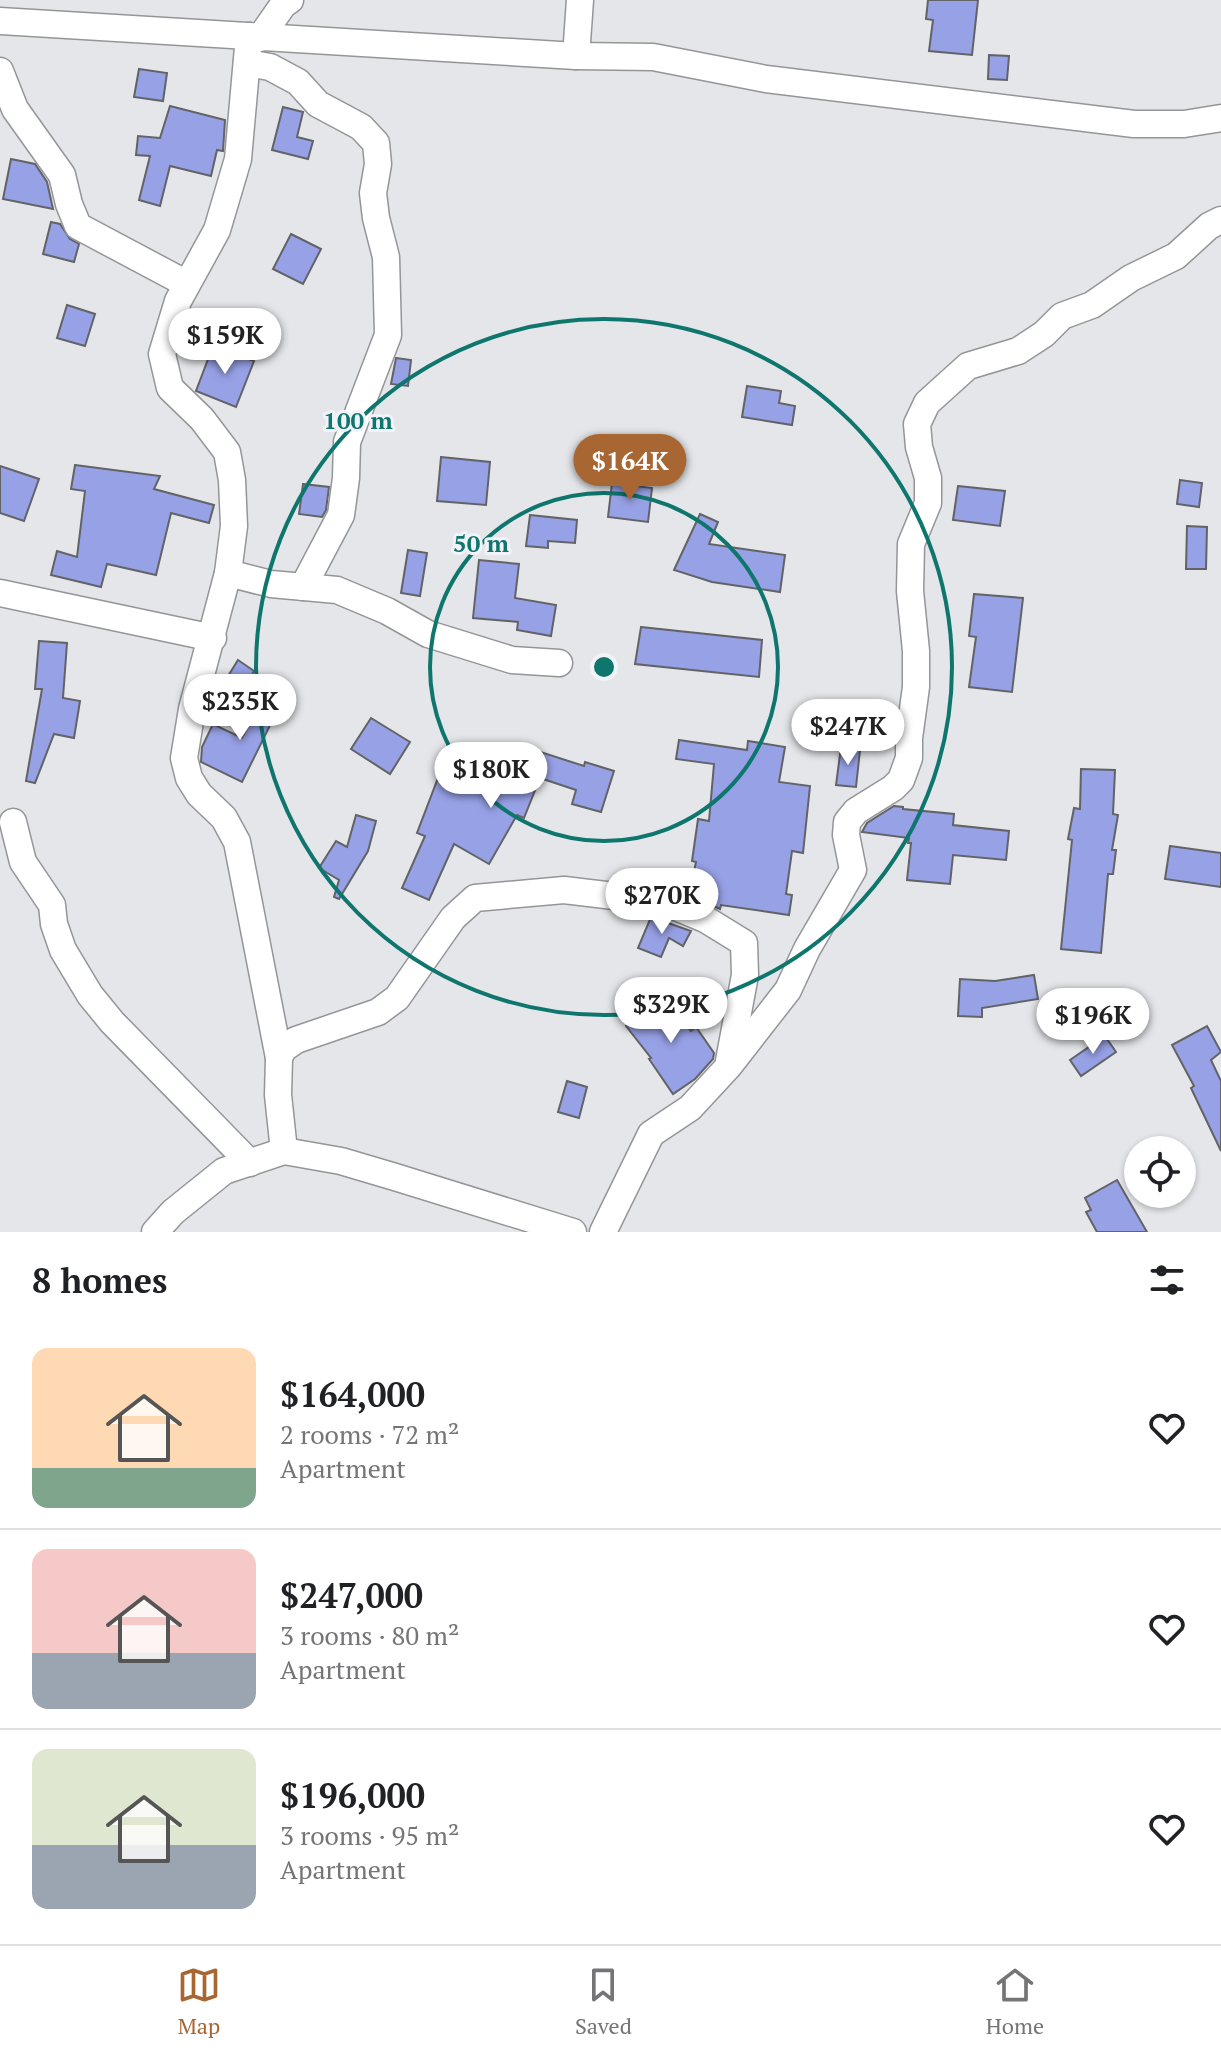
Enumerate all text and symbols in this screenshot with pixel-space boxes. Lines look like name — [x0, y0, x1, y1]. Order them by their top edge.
pin: $159K — [169, 308, 281, 376]
text: $159K — [186, 317, 264, 351]
text: 100 m — [323, 404, 393, 436]
pin: $164K — [574, 434, 686, 502]
text: $164K — [591, 443, 669, 477]
text: 50 m — [453, 527, 509, 559]
centre of rings — [590, 653, 618, 681]
pin: $235K — [184, 674, 296, 742]
text: $235K — [201, 683, 279, 717]
pin: $247K — [792, 699, 904, 767]
text: $247K — [809, 708, 887, 742]
pin: $180K — [435, 742, 547, 810]
text: $180K — [452, 751, 530, 785]
pin: $270K — [606, 868, 718, 936]
text: $270K — [623, 877, 701, 911]
pin: $329K — [615, 977, 727, 1045]
text: $329K — [632, 986, 710, 1020]
pin: $196K — [1037, 988, 1149, 1056]
text: $196K — [1054, 997, 1132, 1031]
map controls — [1124, 1136, 1196, 1208]
button: locate — [1124, 1136, 1196, 1208]
text: 8 homes — [32, 1258, 167, 1303]
icon: filters — [1145, 1258, 1189, 1302]
text: $164,000 — [280, 1372, 425, 1417]
icon: home — [96, 1380, 192, 1476]
icon: heart — [1145, 1406, 1189, 1450]
text: 2 rooms · 72 m² — [280, 1417, 459, 1451]
text: Apartment — [280, 1451, 406, 1485]
text: $247,000 — [280, 1573, 423, 1618]
icon: home — [96, 1581, 192, 1677]
icon: heart — [1145, 1607, 1189, 1651]
text: 3 rooms · 80 m² — [280, 1618, 459, 1652]
text: Apartment — [280, 1652, 406, 1686]
text: $196,000 — [280, 1773, 425, 1818]
icon: home — [96, 1781, 192, 1877]
icon: heart — [1145, 1807, 1189, 1851]
text: 3 rooms · 95 m² — [280, 1818, 459, 1852]
text: Apartment — [280, 1852, 406, 1886]
tab: Map — [177, 1963, 221, 2040]
tab: Saved — [575, 1963, 632, 2040]
tab: Home — [986, 1963, 1044, 2040]

